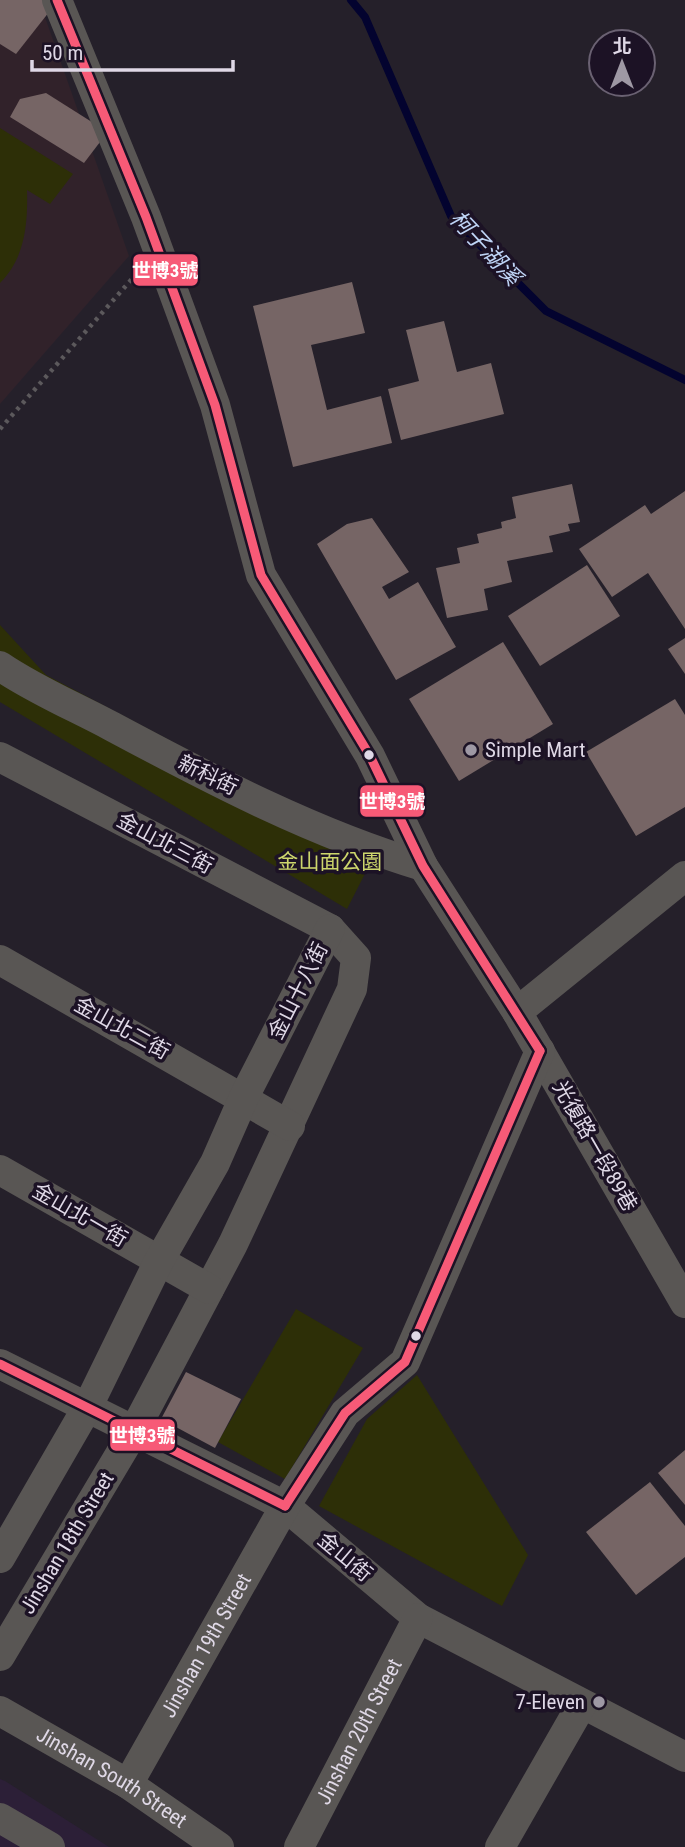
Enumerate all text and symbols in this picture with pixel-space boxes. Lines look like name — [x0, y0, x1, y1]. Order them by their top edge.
scale bar — [32, 28, 233, 72]
north arrow — [587, 28, 657, 98]
text: 北 — [612, 35, 632, 58]
text: 50 m — [42, 41, 83, 65]
water label: 柯子湖溪 — [444, 205, 528, 293]
line badge: 世博3號 — [132, 253, 199, 287]
text: 世博3號 — [132, 259, 198, 282]
place label: Simple Mart — [485, 738, 585, 762]
marker: Simple Mart — [463, 742, 479, 758]
unlabelled marker — [362, 748, 376, 762]
street label: 新科街 — [174, 750, 242, 800]
line badge: 世博3號 — [359, 784, 425, 818]
text: 世博3號 — [359, 790, 425, 813]
street label: 金山北三街 — [113, 808, 217, 878]
park label: 金山面公園 — [278, 850, 383, 874]
street label: 金山十八街 — [263, 939, 333, 1043]
street label: 金山北二街 — [70, 992, 174, 1064]
street label: 光復路一段89巷 — [548, 1076, 642, 1216]
street label: 金山北一街 — [29, 1178, 131, 1252]
unlabelled marker — [409, 1329, 423, 1343]
line badge: 世博3號 — [109, 1418, 176, 1452]
text: 世博3號 — [109, 1424, 175, 1447]
street label: Jinshan 18th Street — [15, 1468, 119, 1618]
street label: 金山街 — [313, 1528, 377, 1586]
street label: Jinshan 19th Street — [156, 1569, 256, 1722]
street label: Jinshan 20th Street — [311, 1655, 407, 1809]
place label: 7-Eleven — [516, 1690, 585, 1714]
marker: 7-Eleven — [591, 1694, 607, 1710]
street label: Jinshan South Street — [32, 1722, 191, 1833]

